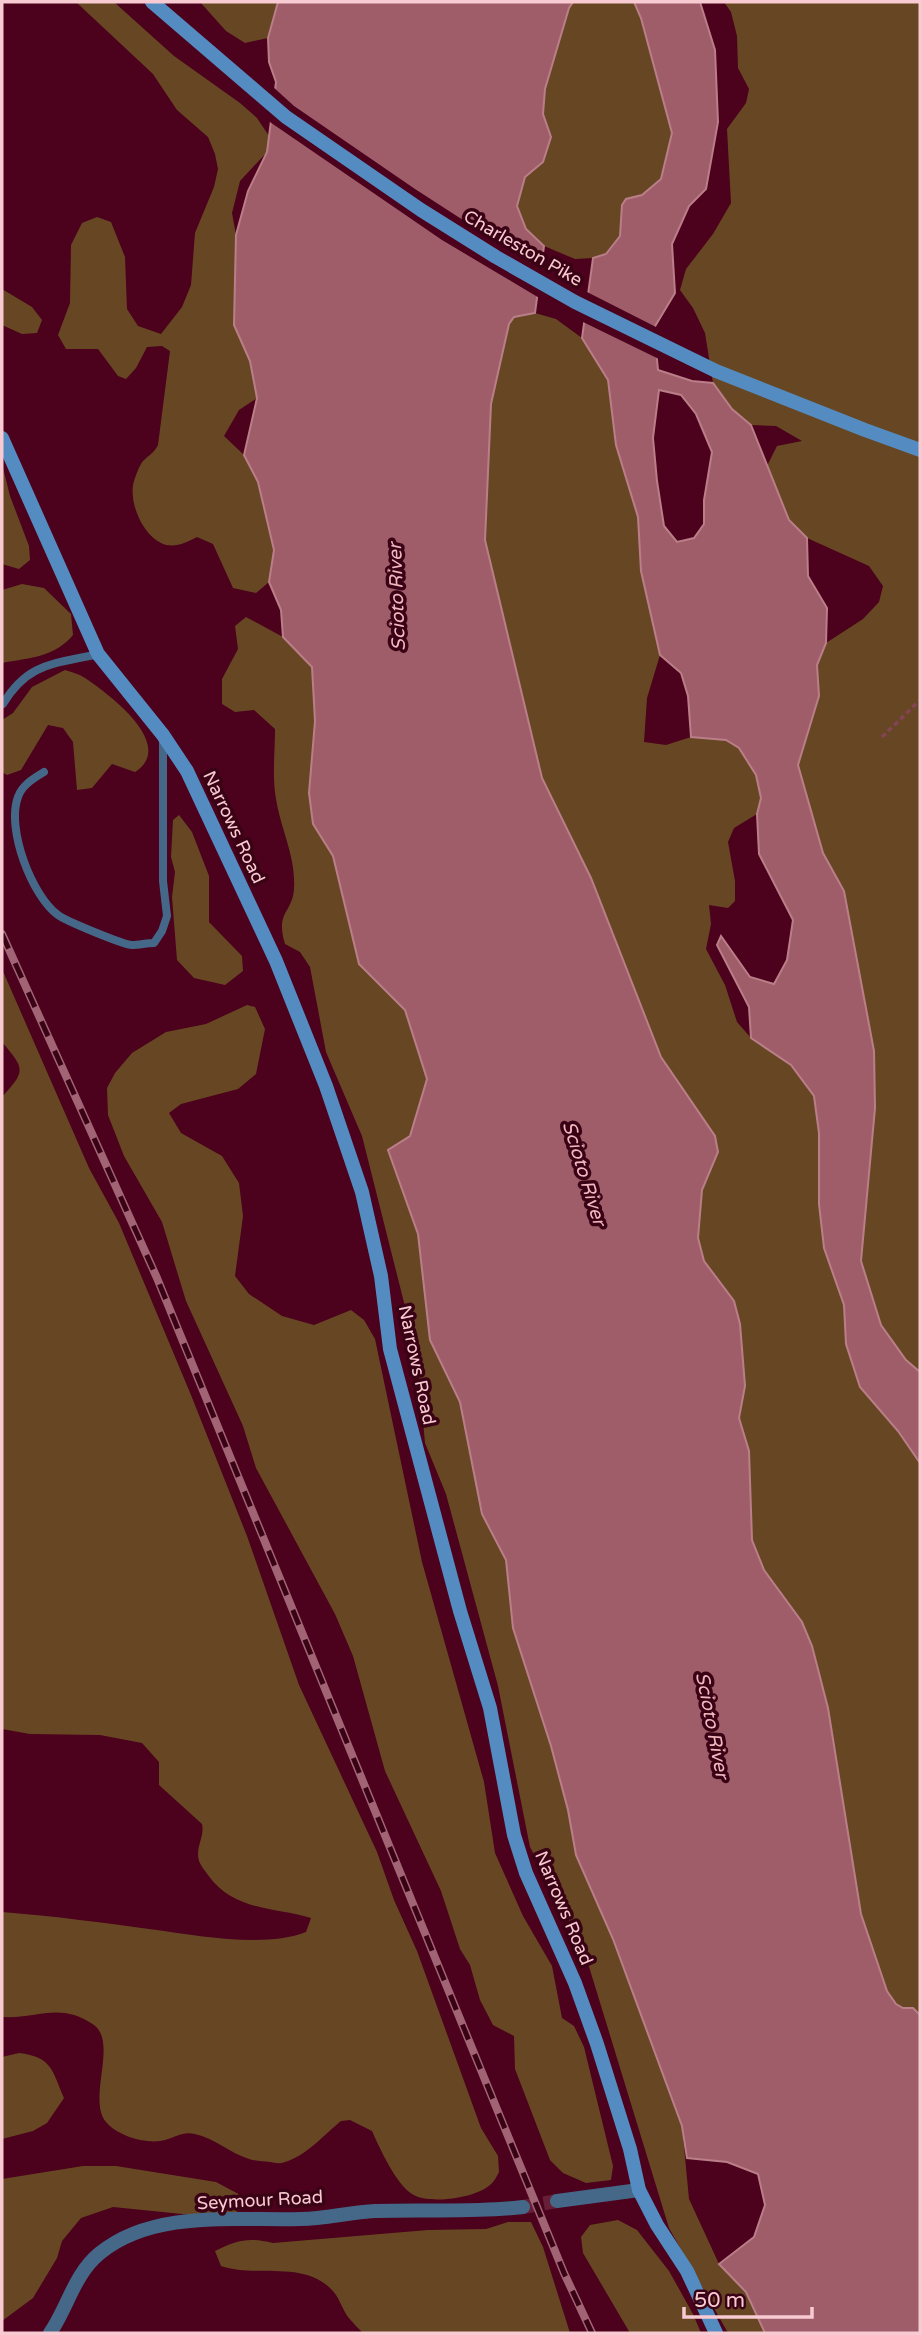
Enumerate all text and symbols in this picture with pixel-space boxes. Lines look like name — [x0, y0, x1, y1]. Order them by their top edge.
street label: Charleston Pike — [460, 205, 586, 291]
water label: Scioto River — [384, 540, 410, 651]
street label: Narrows Road — [198, 767, 270, 887]
water label: Scioto River — [558, 1118, 611, 1231]
street label: Narrows Road — [394, 1303, 440, 1427]
water label: Scioto River — [691, 1670, 734, 1783]
street label: Narrows Road — [530, 1848, 598, 1968]
street label: Seymour Road — [196, 2186, 324, 2214]
scale bar — [684, 2276, 812, 2320]
text: 50 m — [694, 2288, 745, 2313]

